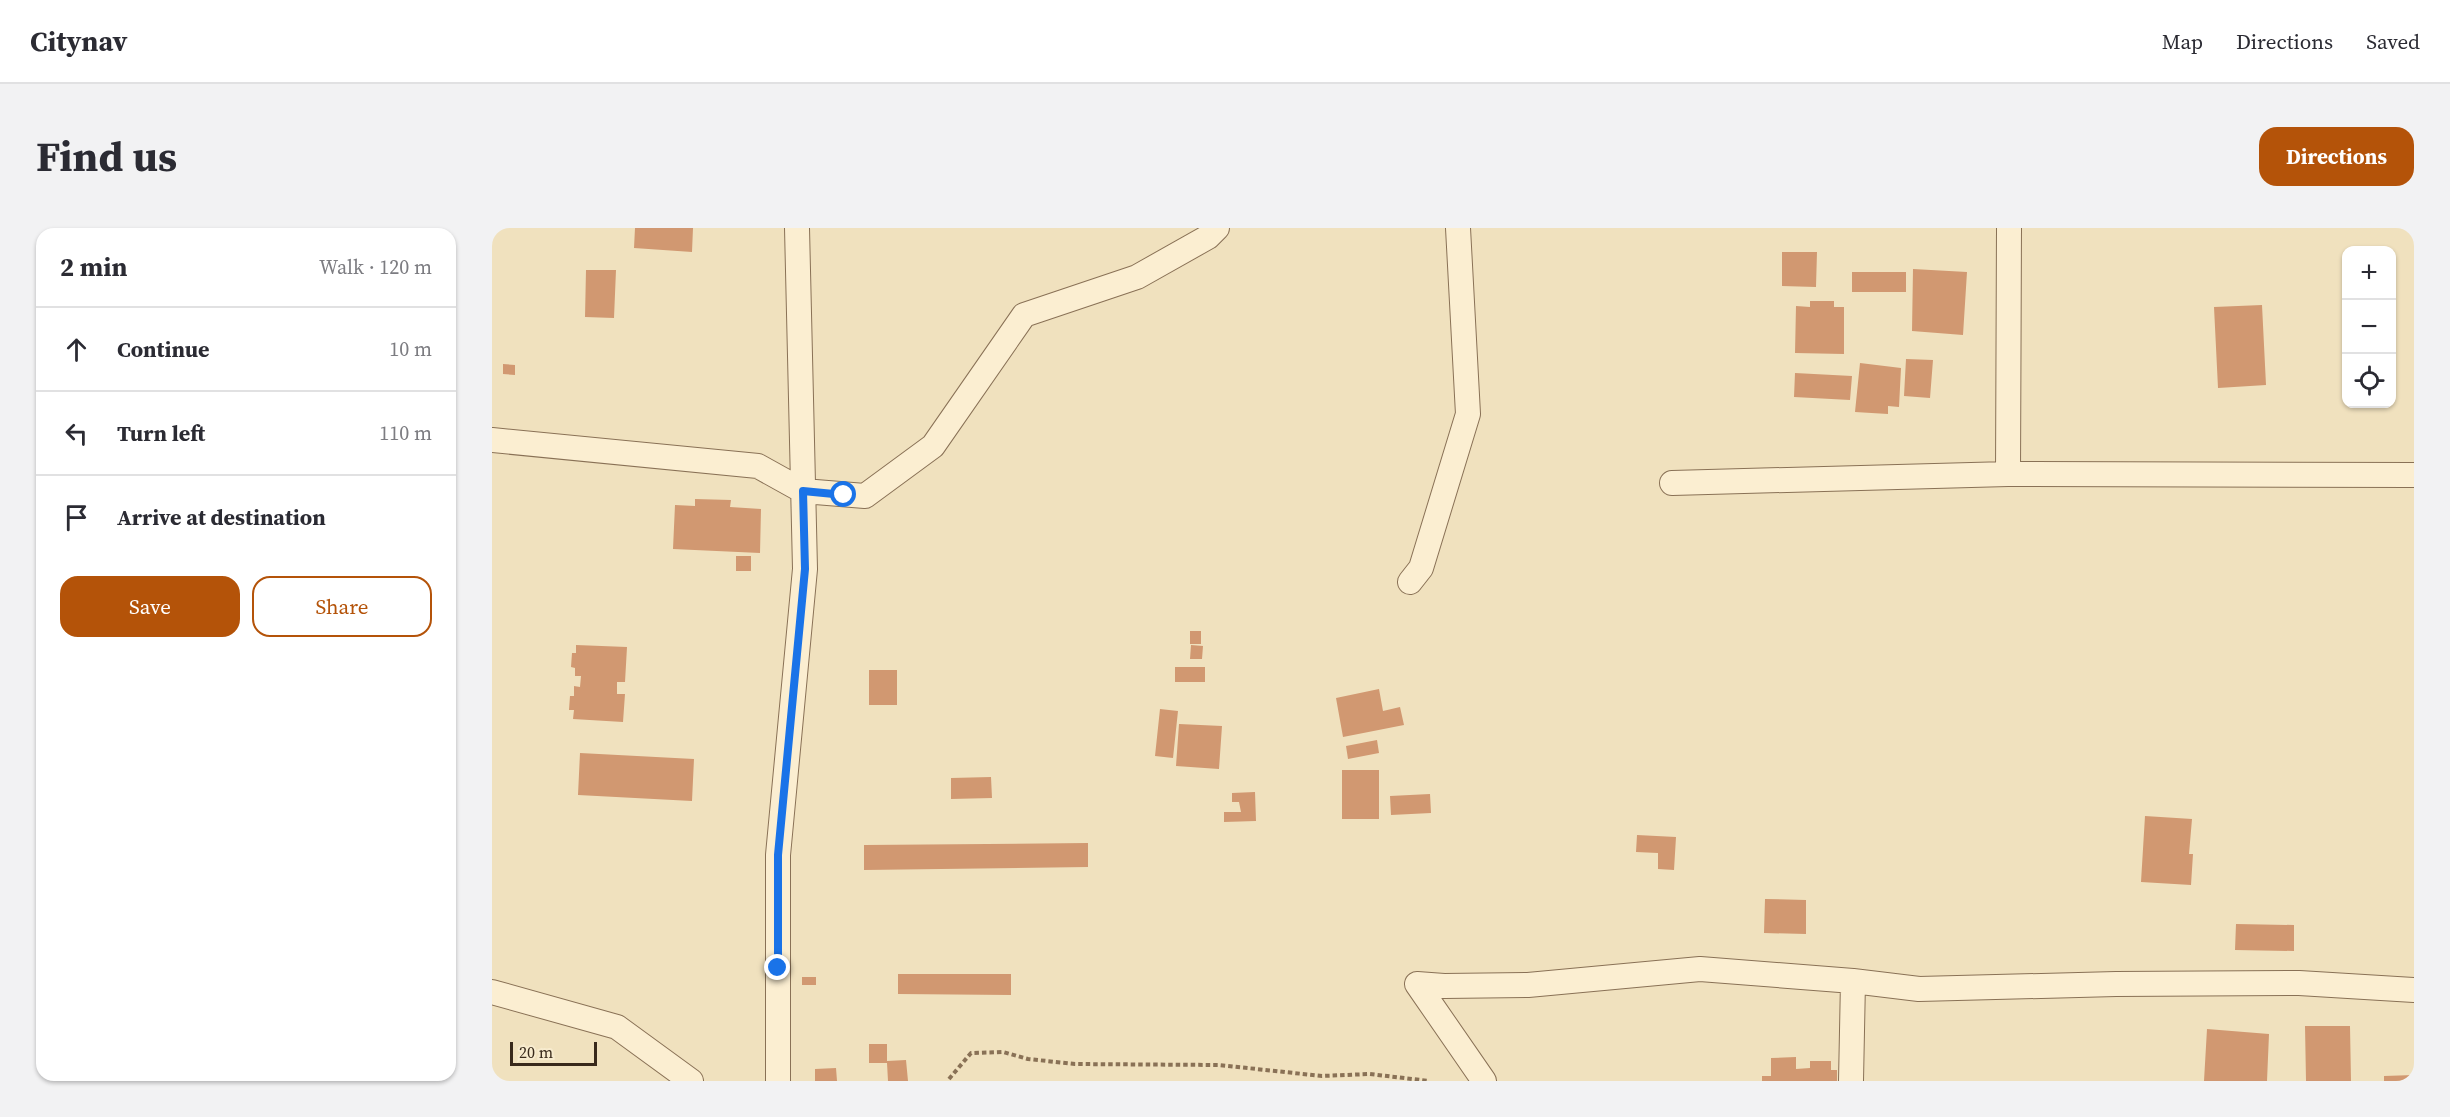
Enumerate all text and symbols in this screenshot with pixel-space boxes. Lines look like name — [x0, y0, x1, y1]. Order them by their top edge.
text: Citynav — [30, 22, 127, 60]
text: Map — [2162, 27, 2203, 56]
text: Directions — [2236, 27, 2333, 56]
text: Saved — [2366, 27, 2420, 56]
text: Find us — [36, 127, 177, 185]
button: Directions — [2259, 127, 2414, 186]
map controls — [2342, 246, 2396, 408]
button: + — [2342, 246, 2396, 300]
text: 2 min — [60, 249, 127, 285]
text: Walk · 120 m — [319, 253, 432, 281]
button: − — [2342, 300, 2396, 354]
icon: ahead — [60, 333, 93, 366]
text: Continue — [117, 334, 210, 364]
text: 10 m — [389, 335, 432, 363]
button: locate — [2342, 354, 2396, 408]
icon: left — [60, 417, 93, 450]
text: Turn left — [117, 418, 205, 448]
text: 110 m — [379, 419, 432, 447]
route start — [830, 481, 856, 507]
icon: arrive — [60, 501, 93, 534]
text: Arrive at destination — [117, 502, 326, 532]
button: Save — [60, 576, 240, 637]
button: Share — [252, 576, 432, 637]
route end — [764, 954, 790, 980]
scale bar — [510, 1039, 597, 1066]
text: 20 m — [519, 1041, 553, 1063]

